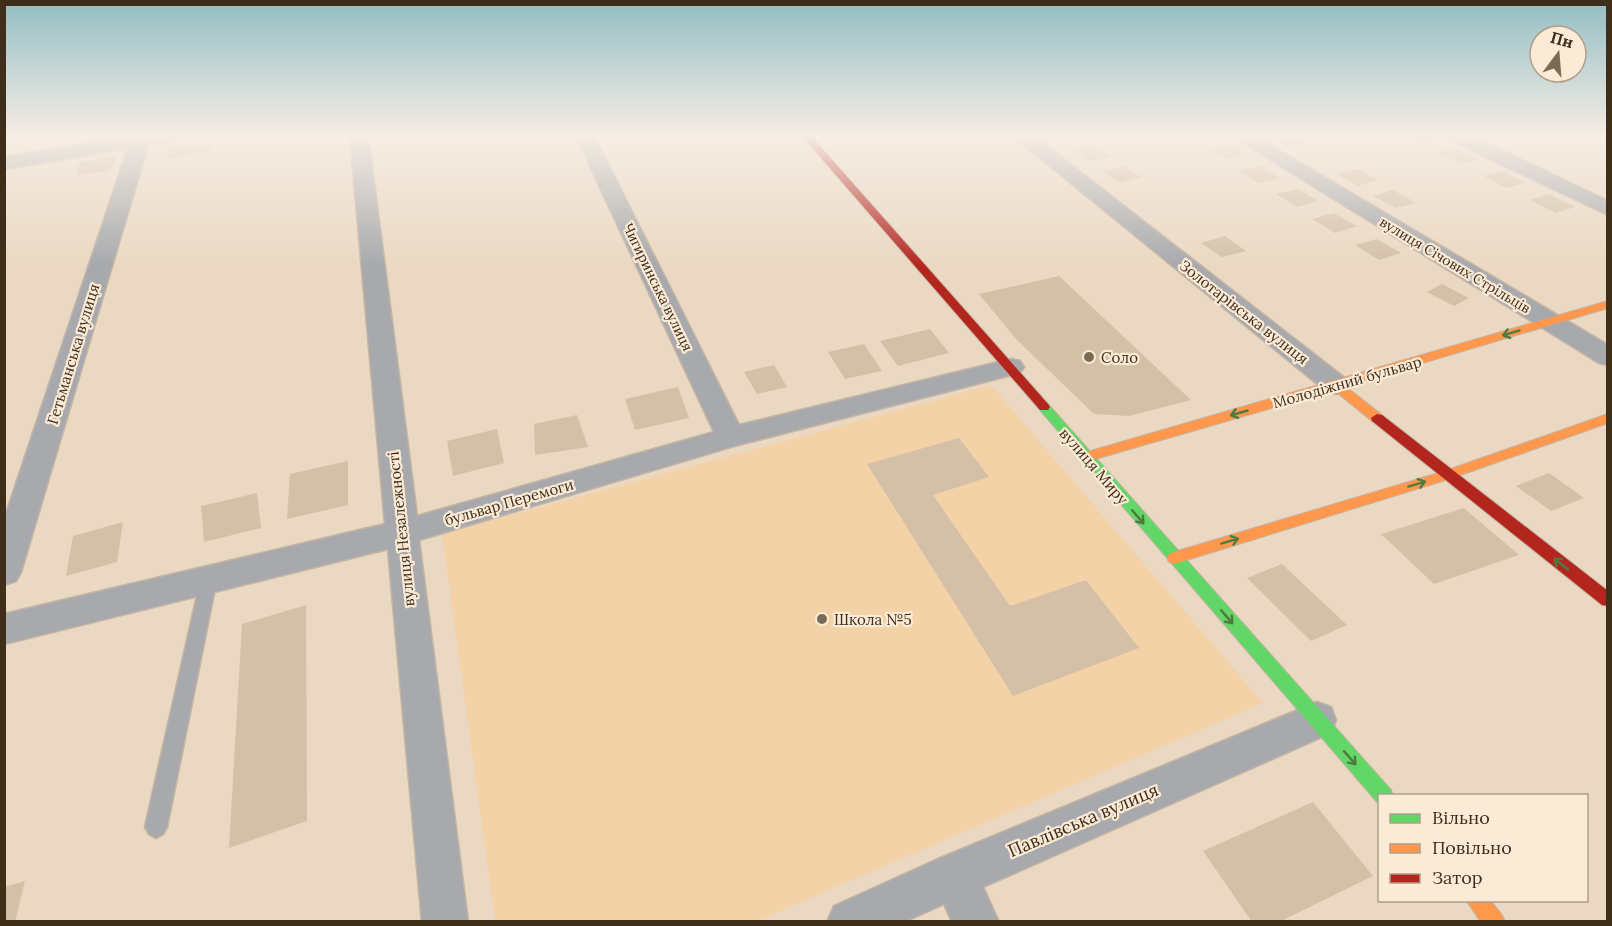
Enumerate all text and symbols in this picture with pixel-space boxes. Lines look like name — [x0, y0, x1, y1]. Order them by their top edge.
north arrow — [1528, 24, 1588, 84]
text: Пн — [1548, 27, 1576, 52]
street label: вулиця Січових Стрільців — [1376, 213, 1534, 317]
street label: Чигиринська вулиця — [619, 220, 697, 354]
street label: Золотарівська вулиця — [1176, 256, 1312, 368]
street label: Гетьманська вулиця — [43, 281, 103, 427]
one-way arrow — [1502, 328, 1521, 339]
place label: Соло — [1101, 348, 1138, 367]
marker: Соло — [1082, 350, 1096, 364]
street label: Молодіжний бульвар — [1270, 352, 1424, 412]
one-way arrow — [1230, 408, 1249, 419]
street label: вулиця Миру — [1056, 424, 1132, 508]
street label: вулиця Незалежності — [383, 451, 419, 607]
street label: бульвар Перемоги — [442, 475, 576, 529]
one-way arrow — [1407, 478, 1426, 489]
one-way arrow — [1131, 509, 1145, 524]
one-way arrow — [1220, 535, 1239, 546]
one-way arrow — [1554, 557, 1570, 570]
place label: Школа №5 — [834, 610, 912, 629]
one-way arrow — [1220, 610, 1234, 625]
marker: Школа №5 — [815, 612, 829, 626]
one-way arrow — [1343, 750, 1357, 765]
street label: Павлівська вулиця — [1004, 778, 1162, 862]
legend — [1378, 794, 1588, 902]
text: Вільно — [1432, 806, 1490, 829]
text: Повільно — [1432, 836, 1512, 859]
text: Затор — [1432, 866, 1483, 889]

